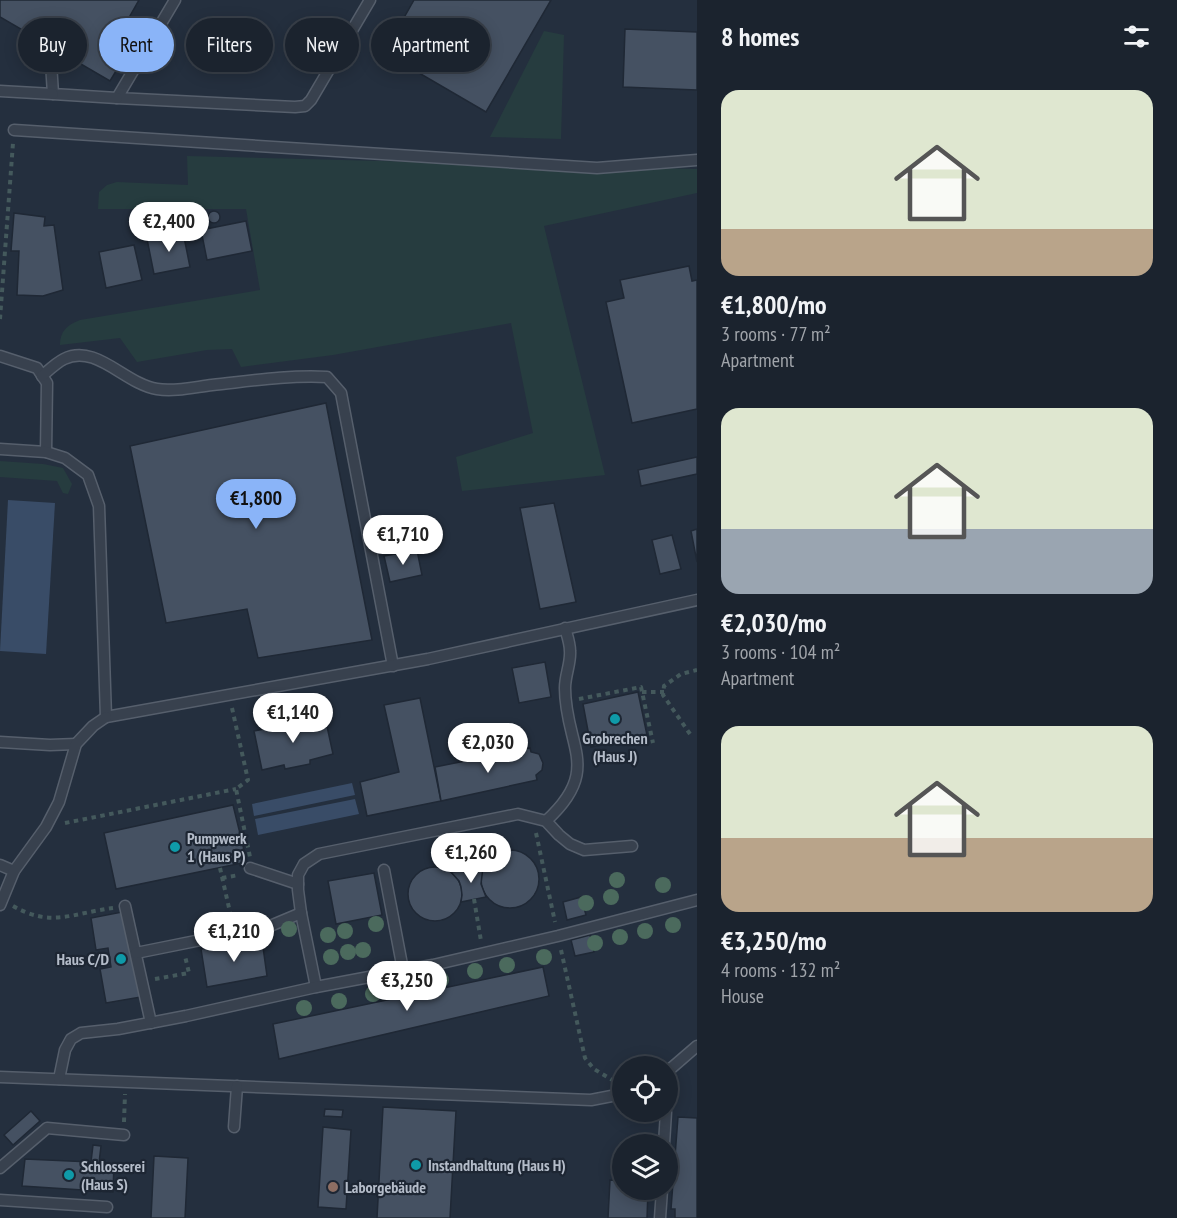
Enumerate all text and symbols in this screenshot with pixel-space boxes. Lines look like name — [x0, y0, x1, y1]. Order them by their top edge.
chip: Buy — [18, 18, 87, 72]
chip: Rent — [99, 18, 174, 72]
chip: Filters — [186, 18, 273, 72]
chip: New — [285, 18, 359, 72]
chip: Apartment — [371, 18, 490, 72]
text: 8 homes — [721, 20, 799, 53]
icon: filters — [1120, 20, 1153, 53]
icon: home — [883, 129, 991, 237]
pin: €2,400 — [120, 202, 218, 253]
text: €2,400 — [143, 208, 195, 234]
text: €1,800/mo — [721, 288, 827, 321]
text: 3 rooms · 77 m² — [721, 321, 831, 347]
text: Apartment — [721, 347, 794, 373]
icon: home — [883, 447, 991, 555]
pin: €1,800 — [207, 479, 305, 530]
text: €1,800 — [230, 485, 282, 511]
pin: €1,710 — [354, 515, 452, 566]
text: €1,710 — [377, 521, 429, 547]
text: €2,030/mo — [721, 606, 827, 639]
text: 3 rooms · 104 m² — [721, 639, 840, 665]
text: Apartment — [721, 665, 794, 691]
pin: €1,140 — [244, 693, 342, 744]
text: €1,140 — [267, 699, 319, 725]
marker: Grobrechen (Haus J) — [608, 712, 622, 726]
pin: €2,030 — [439, 723, 537, 774]
place label: Grobrechen (Haus J) — [582, 728, 648, 766]
text: €2,030 — [462, 729, 514, 755]
icon: home — [883, 765, 991, 873]
place label: Pumpwerk 1 (Haus P) — [187, 828, 247, 866]
pin: €1,260 — [422, 833, 520, 884]
text: €1,260 — [445, 839, 497, 865]
marker: Pumpwerk 1 (Haus P) — [168, 840, 182, 854]
pin: €1,210 — [185, 912, 283, 963]
text: €1,210 — [208, 918, 260, 944]
text: €3,250/mo — [721, 924, 827, 957]
place label: Haus C/D — [57, 949, 109, 969]
marker: Haus C/D — [114, 952, 128, 966]
text: 4 rooms · 132 m² — [721, 957, 840, 983]
pin: €3,250 — [358, 961, 456, 1012]
text: €3,250 — [381, 967, 433, 993]
text: House — [721, 983, 764, 1009]
map controls — [612, 1056, 678, 1200]
button: locate — [612, 1056, 678, 1122]
button: layers — [612, 1134, 678, 1200]
place label: Instandhaltung (Haus H) — [428, 1155, 566, 1175]
place label: Schlosserei (Haus S) — [81, 1156, 145, 1194]
marker: Instandhaltung (Haus H) — [409, 1158, 423, 1172]
marker: Schlosserei (Haus S) — [62, 1168, 76, 1182]
place label: Laborgebäude — [345, 1177, 426, 1197]
marker: Laborgebäude — [326, 1180, 340, 1194]

